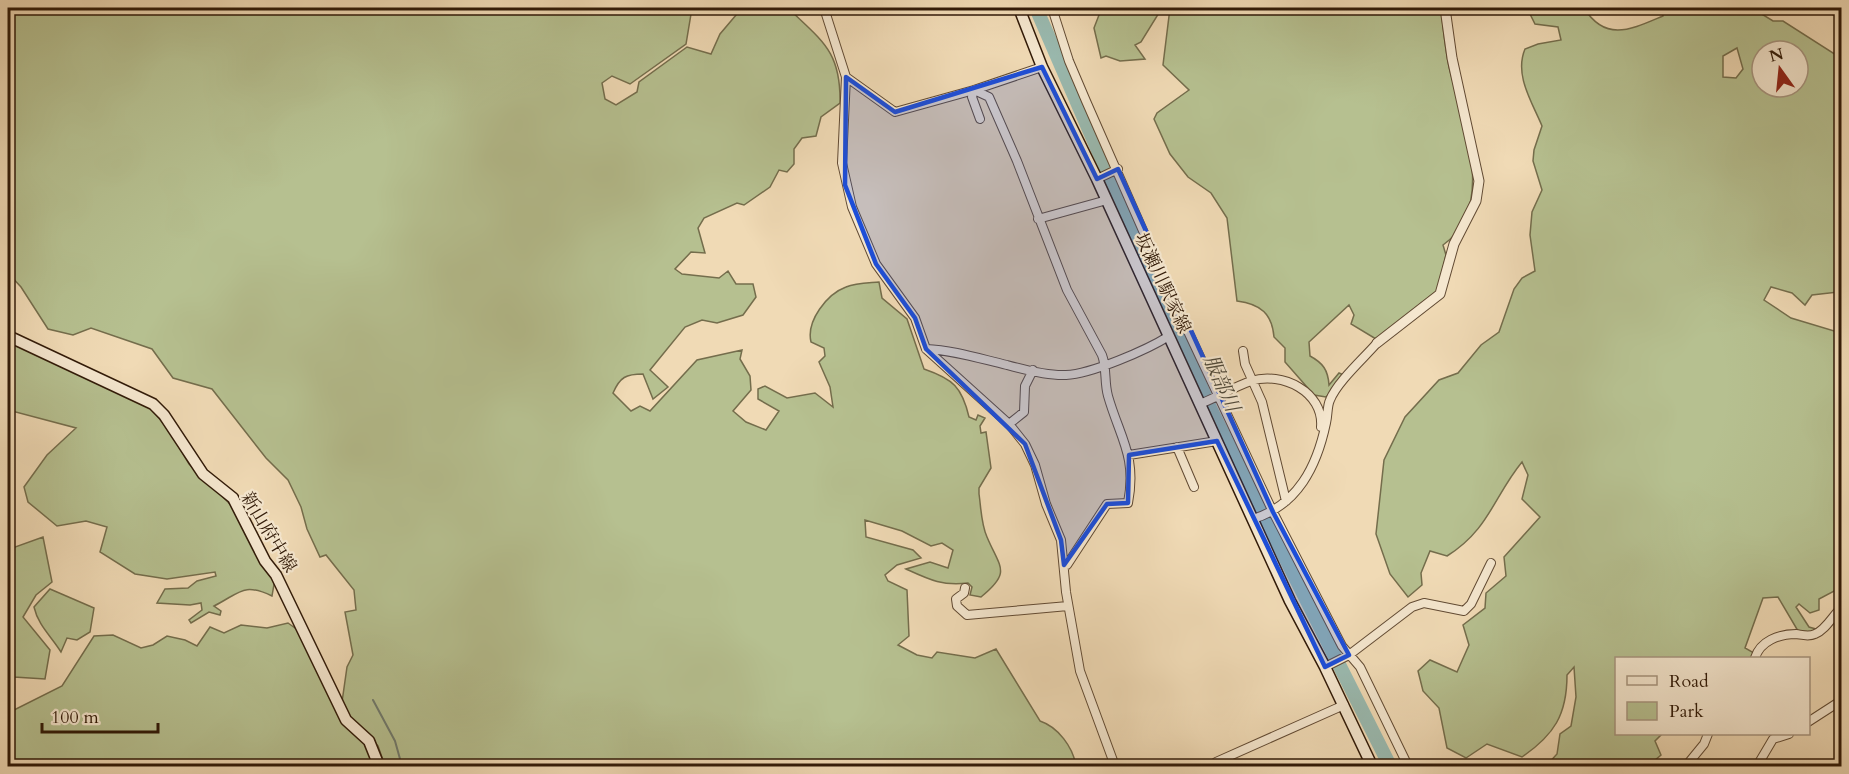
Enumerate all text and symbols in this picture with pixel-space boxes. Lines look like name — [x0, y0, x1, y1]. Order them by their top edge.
north arrow — [1750, 39, 1810, 99]
text: N — [1767, 43, 1786, 68]
street label: 坂瀬川駅家線 — [1128, 229, 1197, 337]
water label: 服部川 — [1197, 350, 1247, 418]
street label: 新山府中線 — [235, 487, 302, 577]
legend — [1615, 657, 1810, 735]
text: Road — [1669, 669, 1709, 694]
scale bar — [42, 696, 158, 734]
text: Park — [1669, 699, 1704, 724]
text: 100 m — [51, 705, 99, 730]

